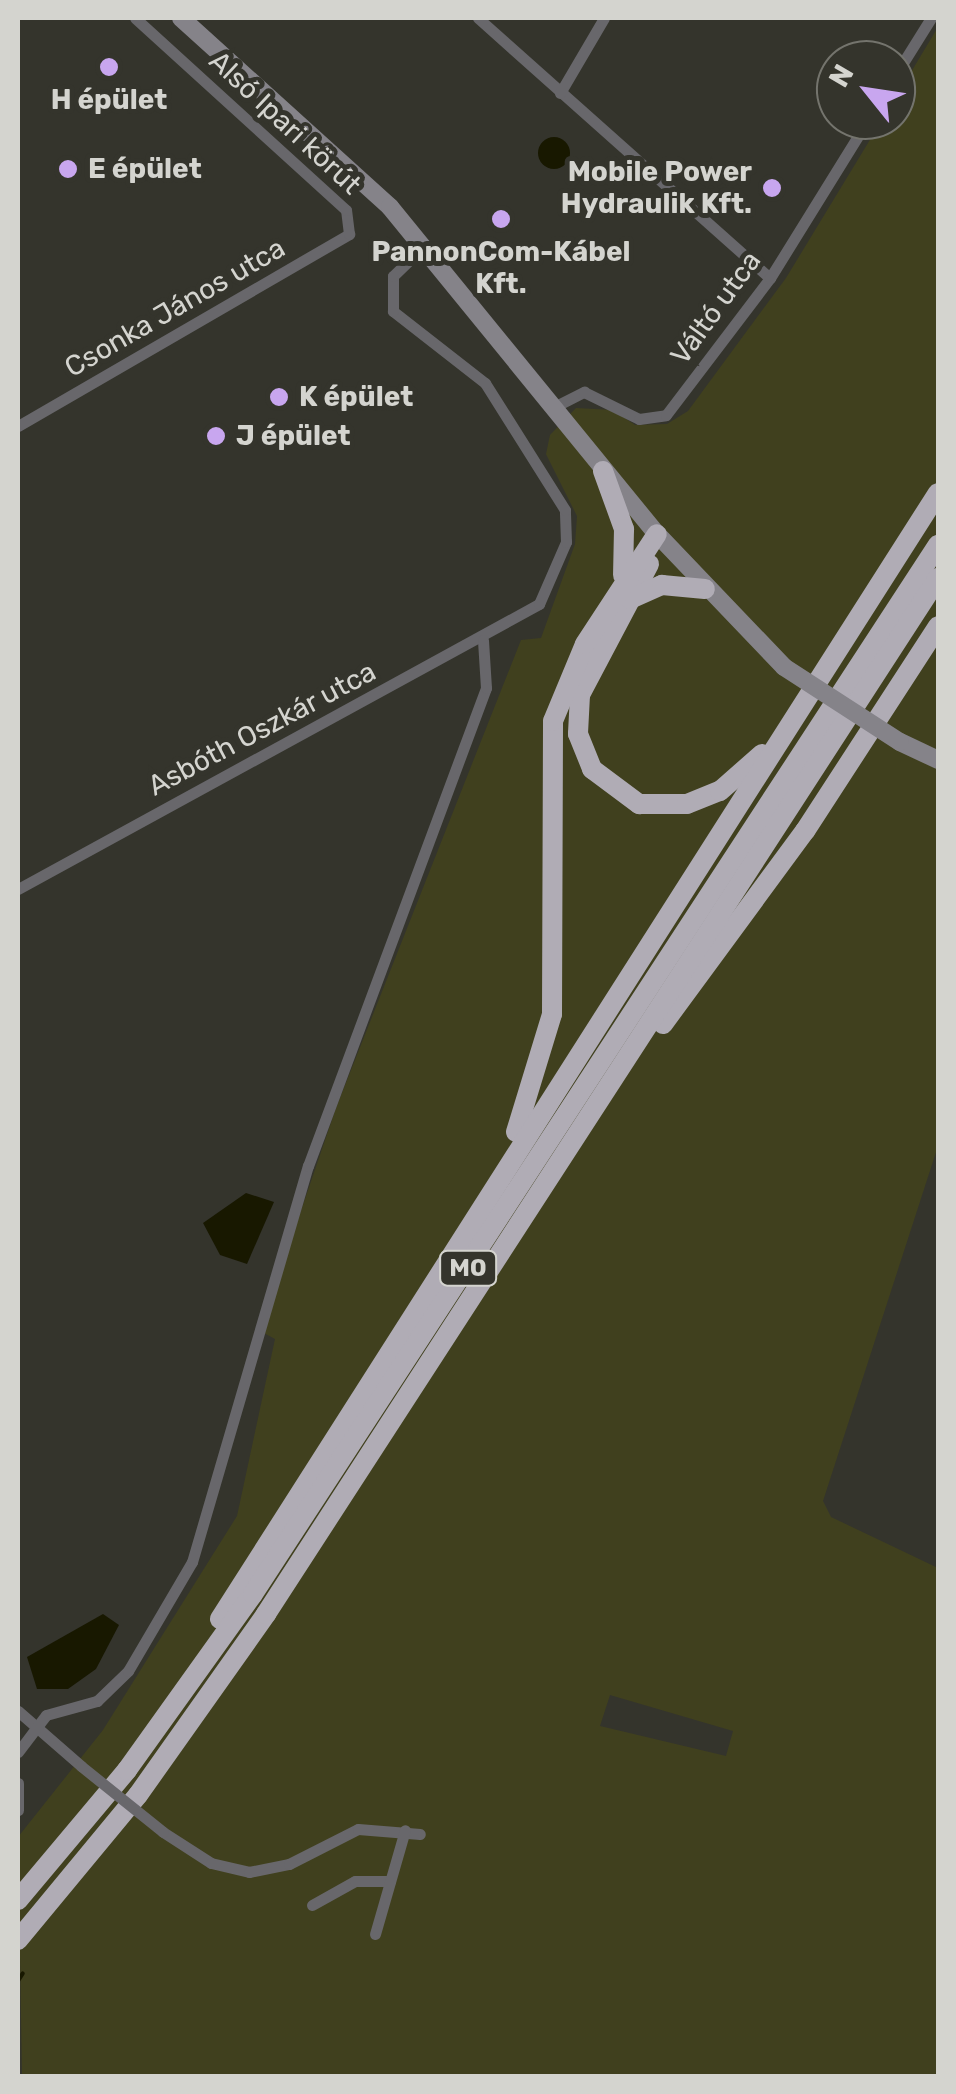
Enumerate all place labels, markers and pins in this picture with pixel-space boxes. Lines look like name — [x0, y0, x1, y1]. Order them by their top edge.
marker: H épület — [98, 56, 120, 78]
place label: H épület — [51, 83, 167, 117]
place label: E épület — [88, 152, 202, 186]
place label: Mobile Power Hydraulik Kft. — [561, 155, 752, 221]
marker: E épület — [57, 158, 79, 180]
marker: Mobile Power Hydraulik Kft. — [761, 177, 783, 199]
marker: PannonCom-Kábel Kft. — [490, 208, 512, 230]
place label: PannonCom-Kábel Kft. — [371, 235, 631, 301]
place label: K épület — [299, 380, 413, 414]
marker: K épület — [268, 386, 290, 408]
place label: J épület — [236, 419, 351, 453]
marker: J épület — [205, 425, 227, 447]

